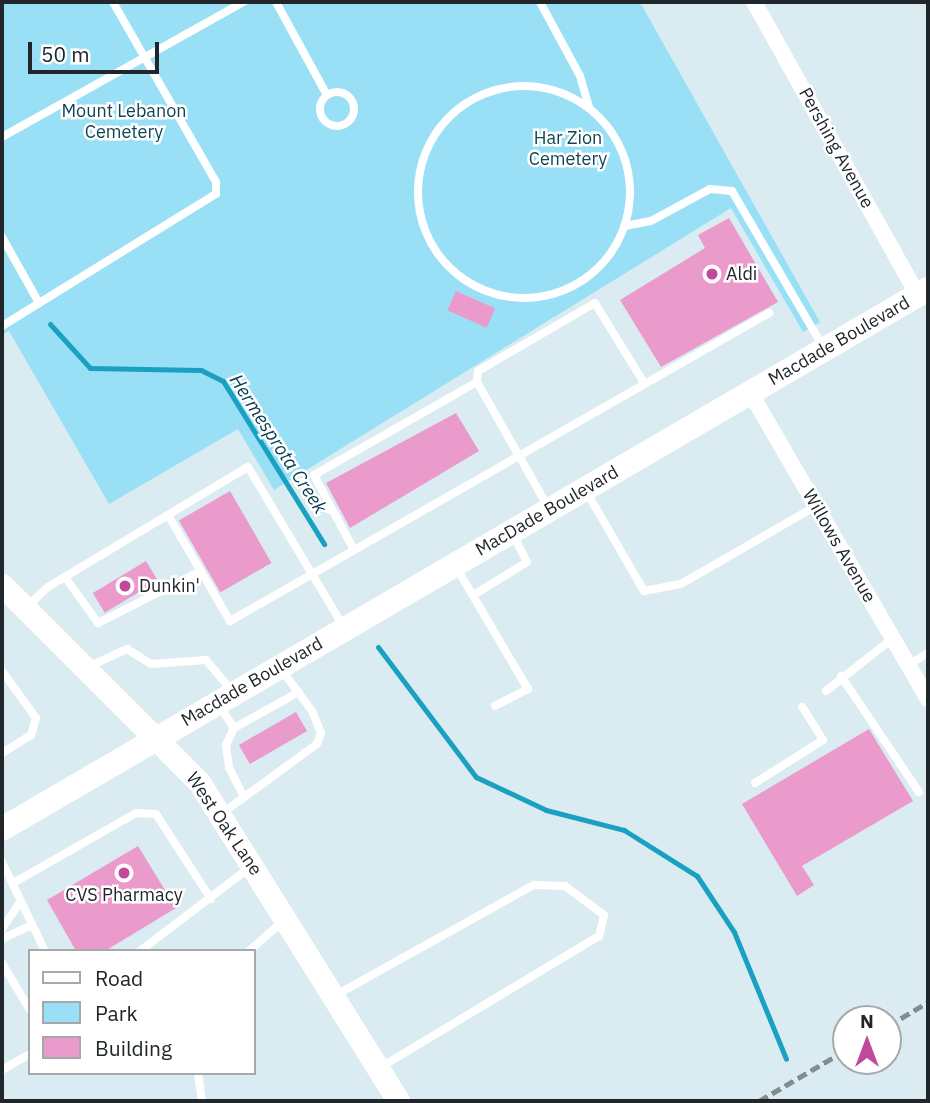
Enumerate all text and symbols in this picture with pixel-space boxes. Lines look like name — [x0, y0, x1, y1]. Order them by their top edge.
scale bar — [32, 28, 163, 72]
text: 50 m — [41, 40, 90, 68]
street label: Pershing Avenue — [794, 84, 878, 212]
park label: Mount Lebanon Cemetery — [61, 101, 187, 144]
park label: Har Zion Cemetery — [529, 128, 607, 170]
place label: Aldi — [726, 263, 757, 285]
marker: Aldi — [704, 266, 720, 282]
street label: Macdade Boulevard — [764, 292, 914, 390]
water label: Hermesprota Creek — [224, 370, 332, 518]
street label: MacDade Boulevard — [472, 461, 622, 561]
street label: Willows Avenue — [798, 486, 880, 606]
place label: Dunkin' — [139, 575, 200, 597]
marker: Dunkin' — [117, 578, 133, 594]
street label: Macdade Boulevard — [177, 633, 327, 731]
street label: West Oak Lane — [182, 768, 266, 880]
marker: CVS Pharmacy — [116, 865, 132, 881]
place label: CVS Pharmacy — [65, 884, 183, 906]
legend — [28, 949, 256, 1075]
text: Road — [95, 964, 143, 992]
text: Park — [95, 999, 138, 1027]
north arrow — [832, 1005, 902, 1075]
text: N — [860, 1009, 874, 1033]
text: Building — [95, 1034, 172, 1062]

